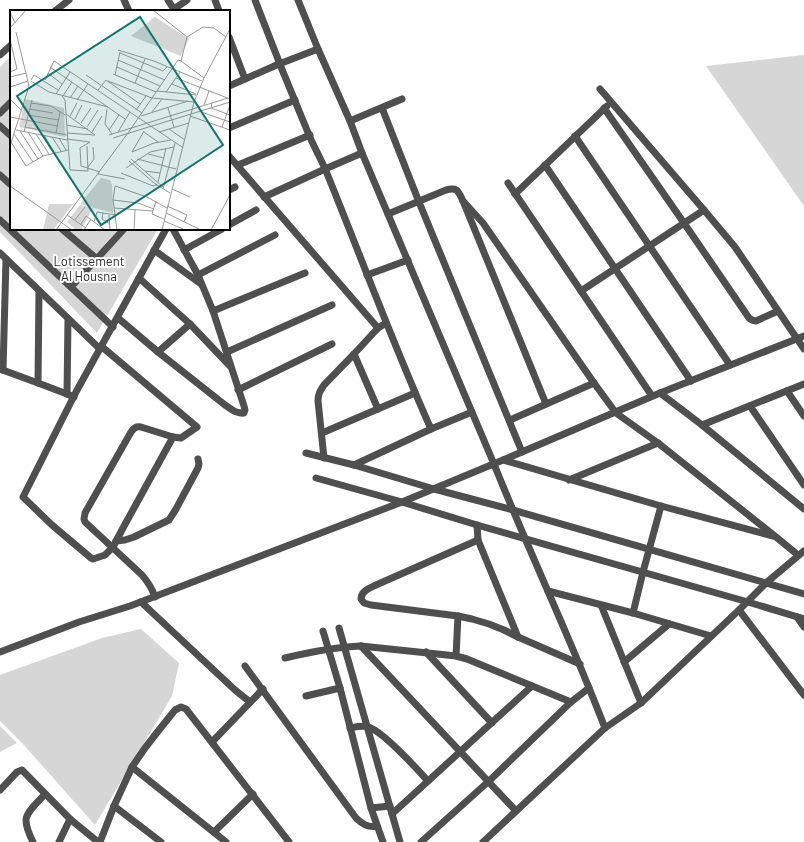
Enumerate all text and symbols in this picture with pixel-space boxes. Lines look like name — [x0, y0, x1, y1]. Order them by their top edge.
inset map — [10, 10, 230, 230]
park label: Lotissement Al Housna — [53, 253, 125, 284]

